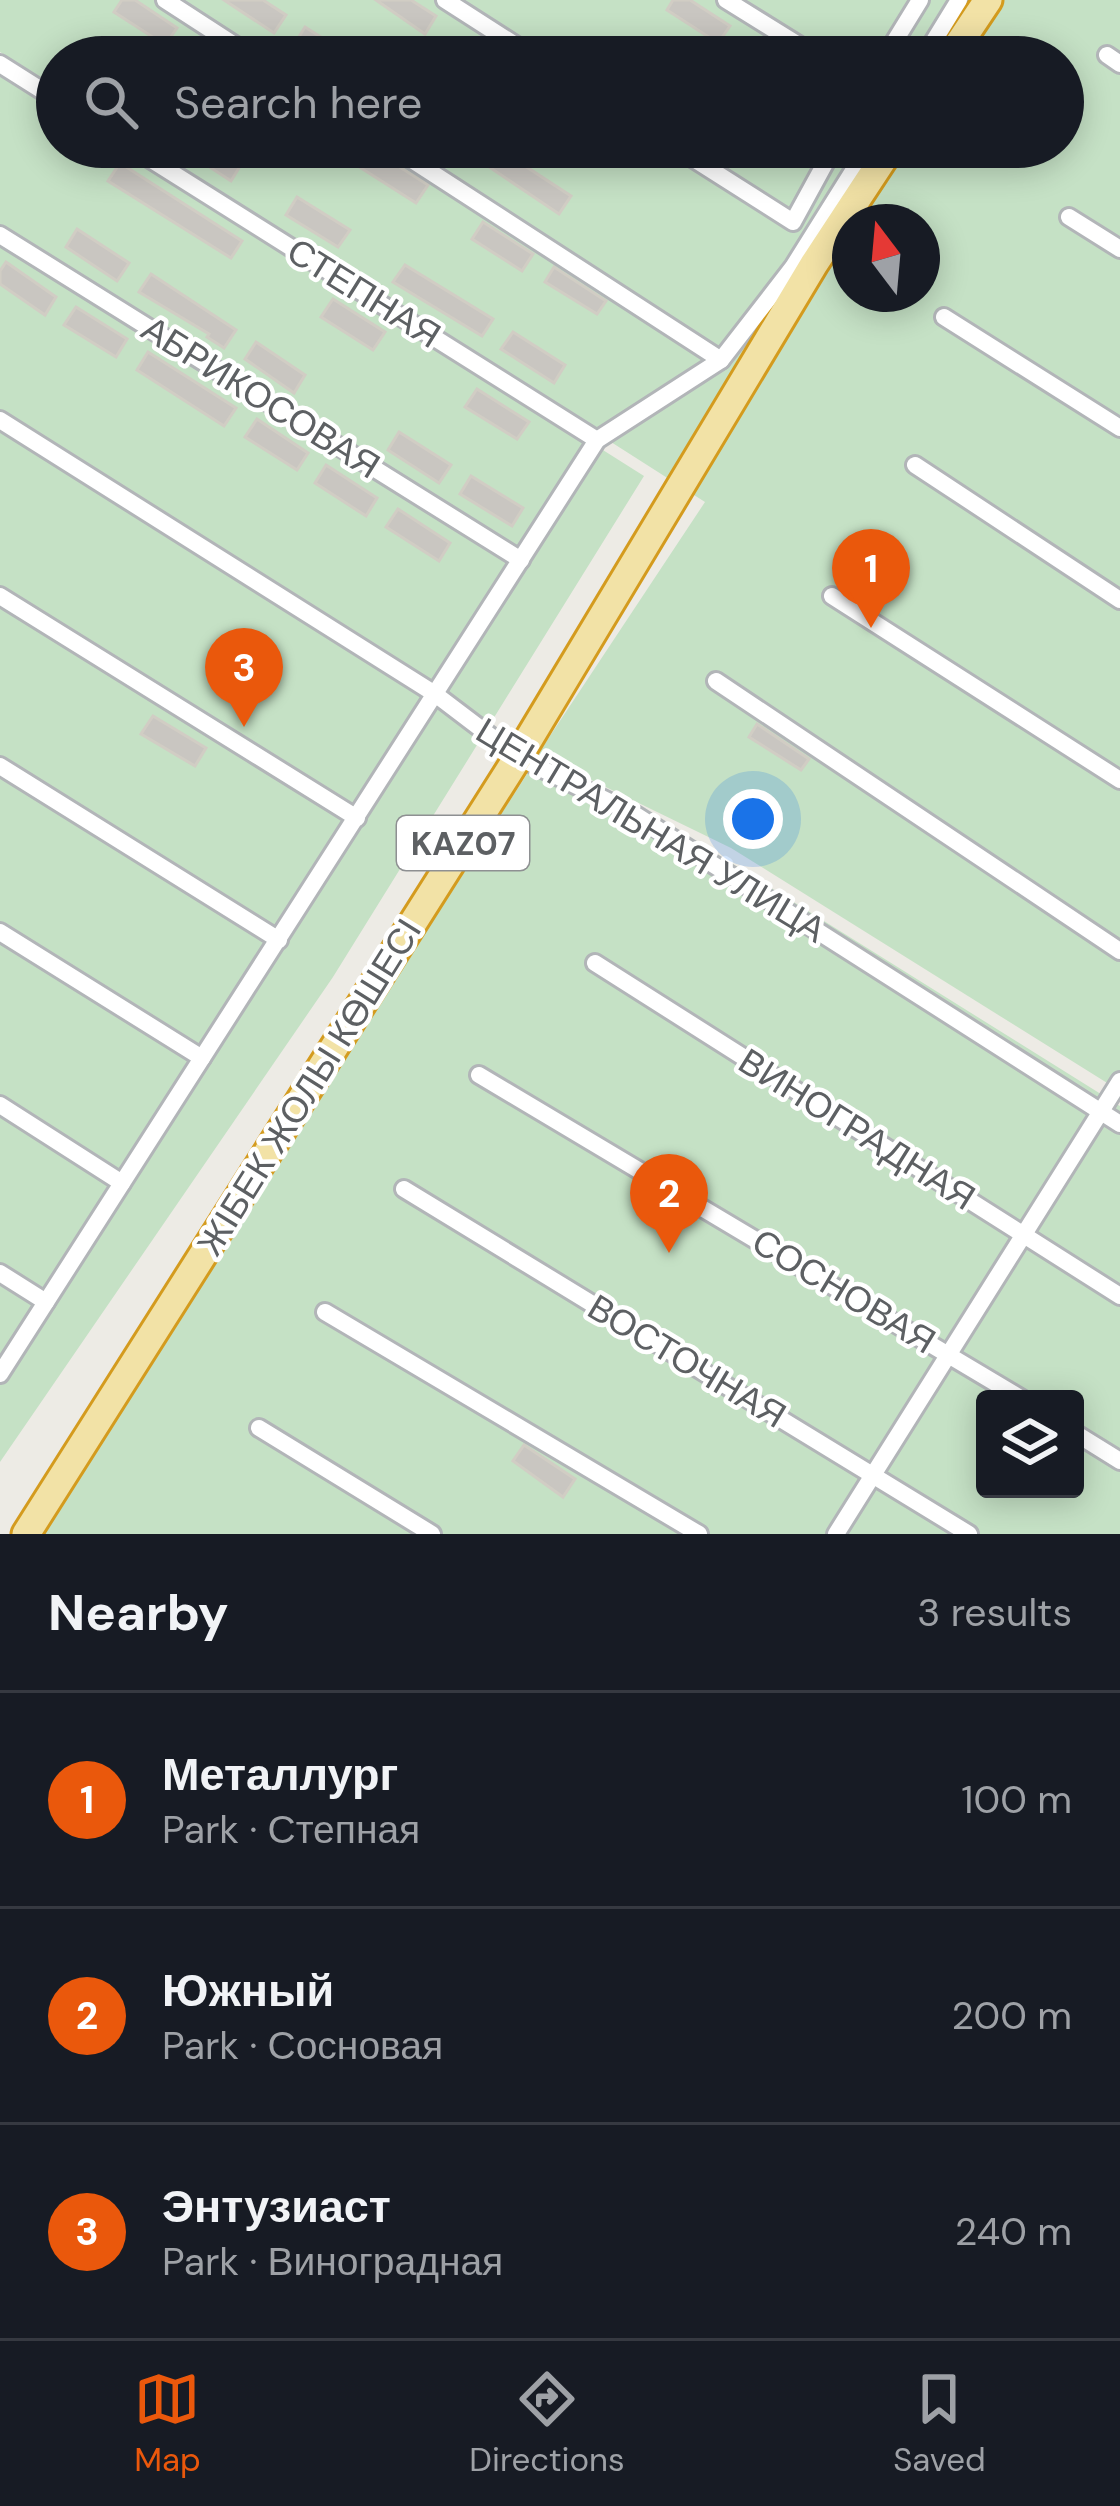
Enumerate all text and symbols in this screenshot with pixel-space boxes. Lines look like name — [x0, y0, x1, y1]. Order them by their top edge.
search box — [36, 36, 1084, 168]
icon: search — [78, 69, 144, 135]
text: Search here — [174, 73, 422, 132]
north arrow — [832, 204, 940, 312]
street label: СТЕПНАЯ — [278, 227, 450, 359]
street label: АБРИКОСОВАЯ — [133, 305, 389, 489]
pin: 1 — [832, 529, 910, 628]
pin: 3 — [205, 628, 283, 727]
street label: ЦЕНТРАЛЬНАЯ УЛИЦА — [468, 707, 834, 953]
your location — [723, 789, 783, 849]
road number: KAZ07 — [397, 816, 529, 870]
street label: ЖІБЕК ЖОЛЫ КӨШЕСІ — [186, 910, 432, 1264]
street label: ВИНОГРАДНАЯ — [730, 1037, 984, 1221]
pin: 2 — [630, 1154, 708, 1253]
street label: СОСНОВАЯ — [744, 1218, 944, 1364]
street label: ВОСТОЧНАЯ — [579, 1283, 795, 1439]
map controls — [976, 1390, 1084, 1498]
button: layers — [976, 1390, 1084, 1498]
text: Nearby — [48, 1579, 229, 1646]
text: 3 results — [917, 1587, 1072, 1638]
text: Металлург — [162, 1745, 398, 1804]
text: 1 — [80, 1774, 94, 1825]
text: 100 m — [961, 1774, 1072, 1825]
text: Park · Степная — [162, 1804, 420, 1855]
text: Южный — [162, 1961, 334, 2020]
text: 2 — [76, 1990, 98, 2041]
text: 200 m — [951, 1990, 1072, 2041]
text: Park · Сосновая — [162, 2020, 443, 2071]
text: Энтузиаст — [162, 2177, 391, 2236]
text: 3 — [75, 2206, 99, 2257]
text: 240 m — [955, 2206, 1072, 2257]
text: Park · Виноградная — [162, 2236, 503, 2287]
tab: Map — [134, 2366, 201, 2481]
tab: Directions — [469, 2366, 625, 2481]
tab: Saved — [893, 2366, 986, 2481]

